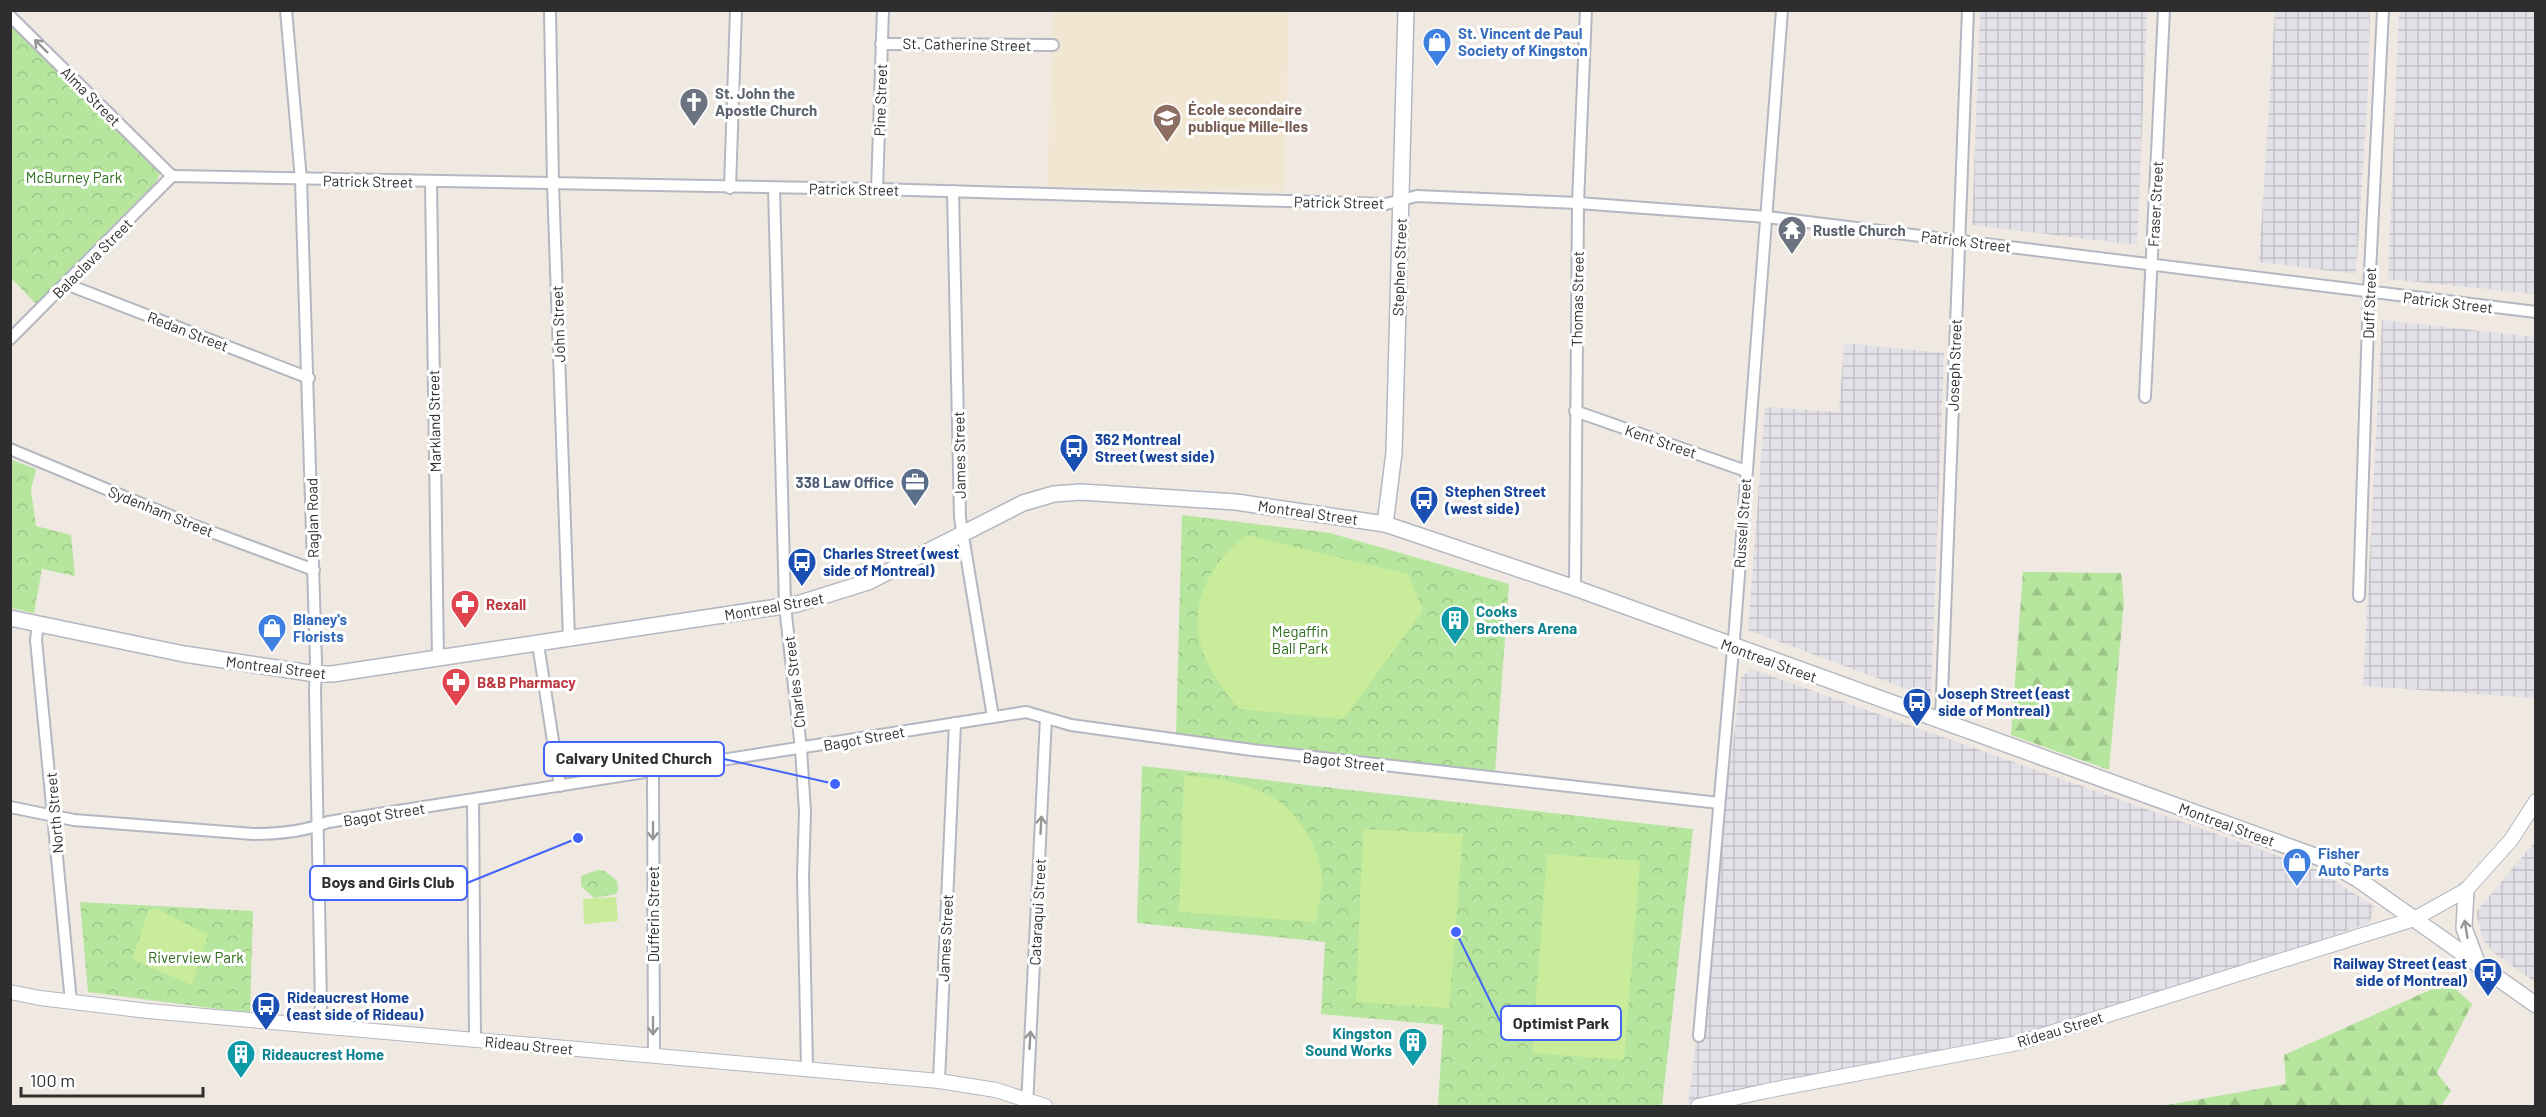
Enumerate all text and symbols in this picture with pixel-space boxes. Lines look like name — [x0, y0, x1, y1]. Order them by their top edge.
place label: St. Vincent de Paul Society of Kingston — [1458, 24, 1588, 59]
shop icon: St. Vincent de Paul Society of Kingston — [1421, 26, 1453, 68]
street label: St. Catherine Street — [903, 34, 1031, 54]
one-way arrow — [34, 39, 49, 53]
street label: Alma Street — [58, 63, 124, 129]
street label: Pine Street — [870, 63, 890, 137]
place label: St. John the Apostle Church — [715, 84, 817, 119]
church icon: St. John the Apostle Church — [678, 86, 710, 128]
place label: École secondaire publique Mille-Iles — [1188, 100, 1308, 135]
school or university icon: École secondaire publique Mille-Iles — [1151, 102, 1183, 144]
street label: Fraser Street — [2144, 161, 2166, 247]
park label: McBurney Park — [26, 168, 123, 186]
street label: Patrick Street — [323, 171, 413, 191]
street label: Patrick Street — [809, 179, 899, 199]
street label: Patrick Street — [1294, 192, 1384, 212]
street label: Balaclava Street — [48, 214, 136, 302]
temple icon: Rustle Church — [1776, 214, 1808, 256]
street label: Stephen Street — [1388, 218, 1410, 316]
place label: Rustle Church — [1813, 221, 1906, 239]
street label: Patrick Street — [1920, 227, 2012, 255]
street label: Thomas Street — [1567, 251, 1587, 347]
street label: Duff Street — [2359, 267, 2379, 339]
street label: John Street — [548, 285, 568, 363]
street label: Patrick Street — [2402, 288, 2494, 316]
street label: Redan Street — [145, 307, 231, 355]
street label: Joseph Street — [1943, 319, 1965, 411]
street label: Markland Street — [424, 370, 444, 472]
street label: James Street — [949, 411, 969, 499]
street label: Kent Street — [1623, 420, 1699, 462]
place label: 362 Montreal Street (west side) — [1095, 430, 1215, 465]
bus stop icon: 362 Montreal Street (west side) — [1058, 432, 1090, 474]
office icon: 338 Law Office — [899, 466, 931, 508]
place label: 338 Law Office — [796, 473, 894, 491]
street label: Russell Street — [1730, 477, 1754, 569]
street label: Raglan Road — [302, 478, 322, 558]
street label: Sydenham Street — [106, 482, 216, 540]
place label: Stephen Street (west side) — [1444, 482, 1546, 517]
bus stop icon: Stephen Street (west side) — [1408, 484, 1440, 526]
street label: Montreal Street — [1257, 496, 1359, 528]
place label: Charles Street (west side of Montreal) — [823, 544, 959, 579]
bus stop icon: Charles Street (west side of Montreal) — [786, 546, 818, 588]
pharmacy icon: Rexall — [449, 588, 481, 630]
street label: Montreal Street — [723, 588, 825, 624]
place label: Rexall — [486, 595, 526, 613]
place label: Cooks Brothers Arena — [1476, 602, 1577, 637]
building icon: Cooks Brothers Arena — [1439, 604, 1471, 646]
place label: Blaney's Florists — [293, 610, 348, 645]
shop icon: Blaney's Florists — [256, 612, 288, 654]
park label: Megaffin Ball Park — [1272, 622, 1329, 657]
street label: Montreal Street — [1719, 634, 1819, 686]
street label: Charles Street — [779, 635, 809, 729]
street label: Montreal Street — [225, 652, 327, 682]
pharmacy icon: B&B Pharmacy — [440, 666, 472, 708]
place label: B&B Pharmacy — [477, 673, 576, 691]
place label: Joseph Street (east side of Montreal) — [1938, 684, 2070, 719]
bus stop icon: Joseph Street (east side of Montreal) — [1901, 686, 1933, 728]
street label: Bagot Street — [822, 722, 906, 754]
callout: Calvary United Church — [544, 742, 724, 776]
text: Calvary United Church — [556, 748, 712, 767]
street label: Bagot Street — [1302, 748, 1386, 774]
street label: North Street — [41, 772, 67, 854]
street label: Montreal Street — [2177, 798, 2277, 850]
street label: Bagot Street — [342, 799, 426, 829]
one-way arrow — [1036, 815, 1047, 835]
one-way arrow — [647, 820, 659, 840]
place label: Fisher Auto Parts — [2318, 844, 2389, 879]
shop icon: Fisher Auto Parts — [2281, 846, 2313, 888]
street label: Cataraqui Street — [1025, 858, 1049, 966]
callout: Boys and Girls Club — [310, 866, 467, 900]
street label: Dufferin Street — [644, 866, 662, 962]
text: Boys and Girls Club — [321, 872, 455, 891]
street label: James Street — [934, 894, 956, 982]
one-way arrow — [2460, 919, 2471, 939]
park label: Riverview Park — [148, 948, 244, 966]
place label: Railway Street (east side of Montreal) — [2333, 954, 2468, 989]
bus stop icon: Railway Street (east side of Montreal) — [2472, 956, 2504, 998]
place label: Rideaucrest Home (east side of Rideau) — [286, 988, 424, 1023]
bus stop icon: Rideaucrest Home (east side of Rideau) — [250, 990, 282, 1032]
callout: Optimist Park — [1501, 1006, 1621, 1040]
street label: Rideau Street — [2015, 1007, 2105, 1051]
text: Optimist Park — [1513, 1013, 1610, 1032]
one-way arrow — [647, 1015, 659, 1035]
place label: Kingston Sound Works — [1305, 1024, 1392, 1059]
building icon: Kingston Sound Works — [1397, 1026, 1429, 1068]
one-way arrow — [1025, 1031, 1036, 1051]
street label: Rideau Street — [484, 1032, 574, 1058]
building icon: Rideaucrest Home — [225, 1038, 257, 1080]
place label: Rideaucrest Home — [262, 1045, 384, 1063]
scale bar — [21, 1060, 202, 1098]
text: 100 m — [30, 1069, 75, 1091]

